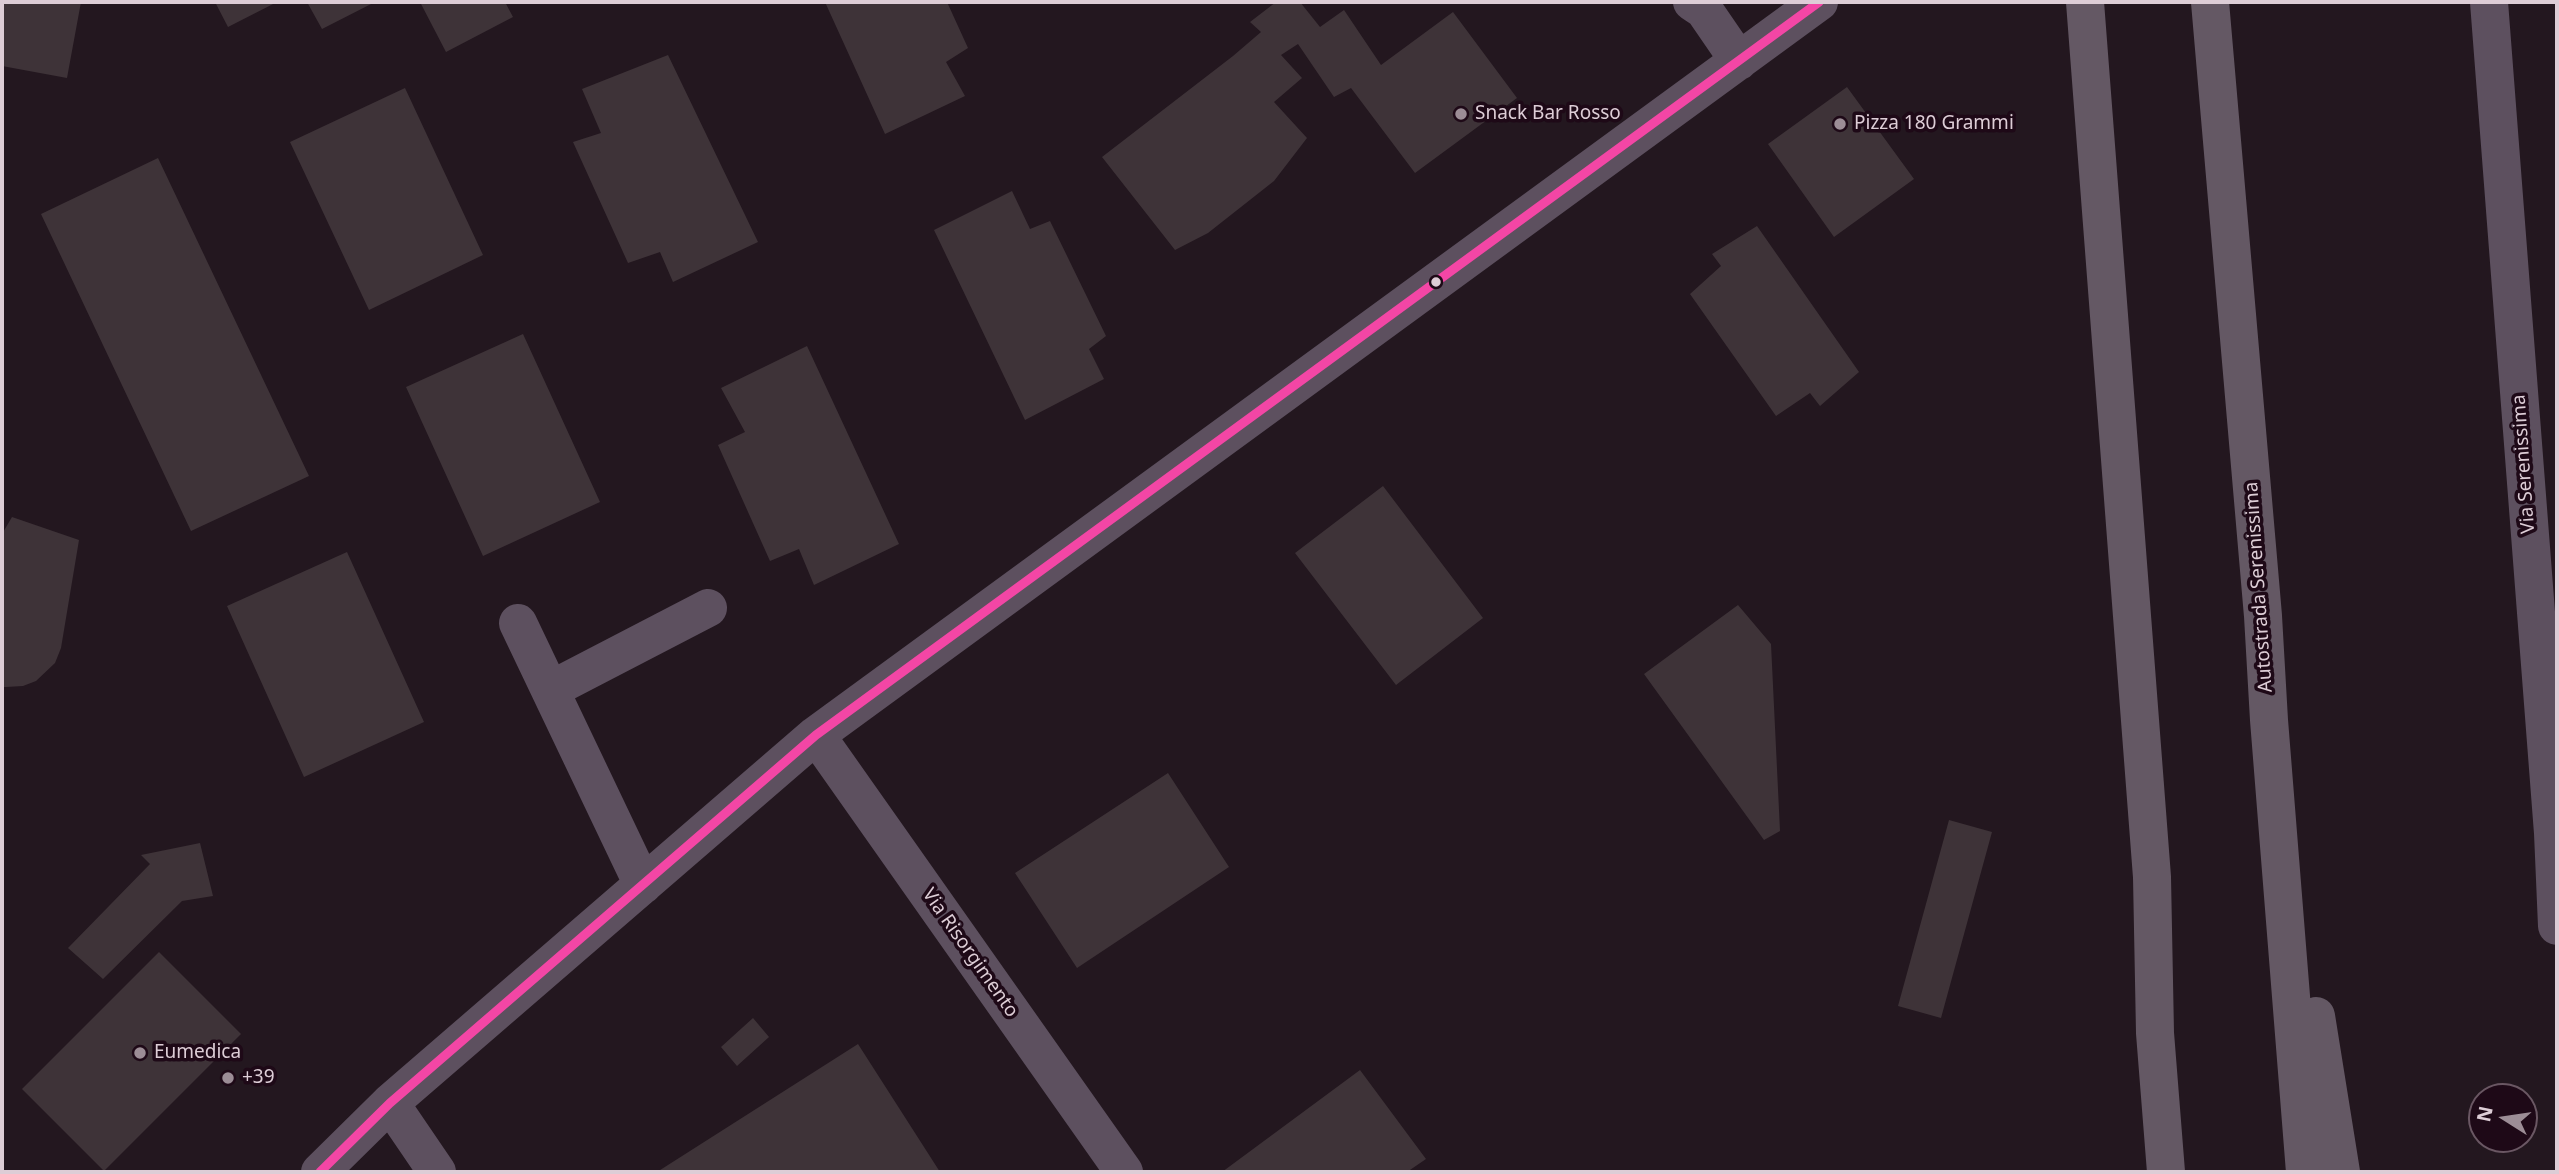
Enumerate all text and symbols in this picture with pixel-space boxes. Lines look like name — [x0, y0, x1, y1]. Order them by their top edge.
place label: Snack Bar Rosso — [1475, 103, 1621, 125]
marker: Snack Bar Rosso — [1453, 106, 1469, 122]
place label: Pizza 180 Grammi — [1854, 113, 2014, 135]
marker: Pizza 180 Grammi — [1832, 116, 1848, 132]
unlabelled marker — [1429, 275, 1443, 289]
street label: Via Serenissima — [2508, 394, 2540, 534]
street label: Autostrada Serenissima — [2240, 481, 2278, 693]
street label: Via Risorgimento — [917, 884, 1023, 1022]
place label: Eumedica — [154, 1042, 241, 1064]
marker: Eumedica — [132, 1045, 148, 1061]
place label: +39 — [242, 1067, 275, 1089]
marker: +39 — [220, 1070, 236, 1086]
north arrow — [2468, 1083, 2538, 1153]
text: N — [2470, 1104, 2499, 1124]

